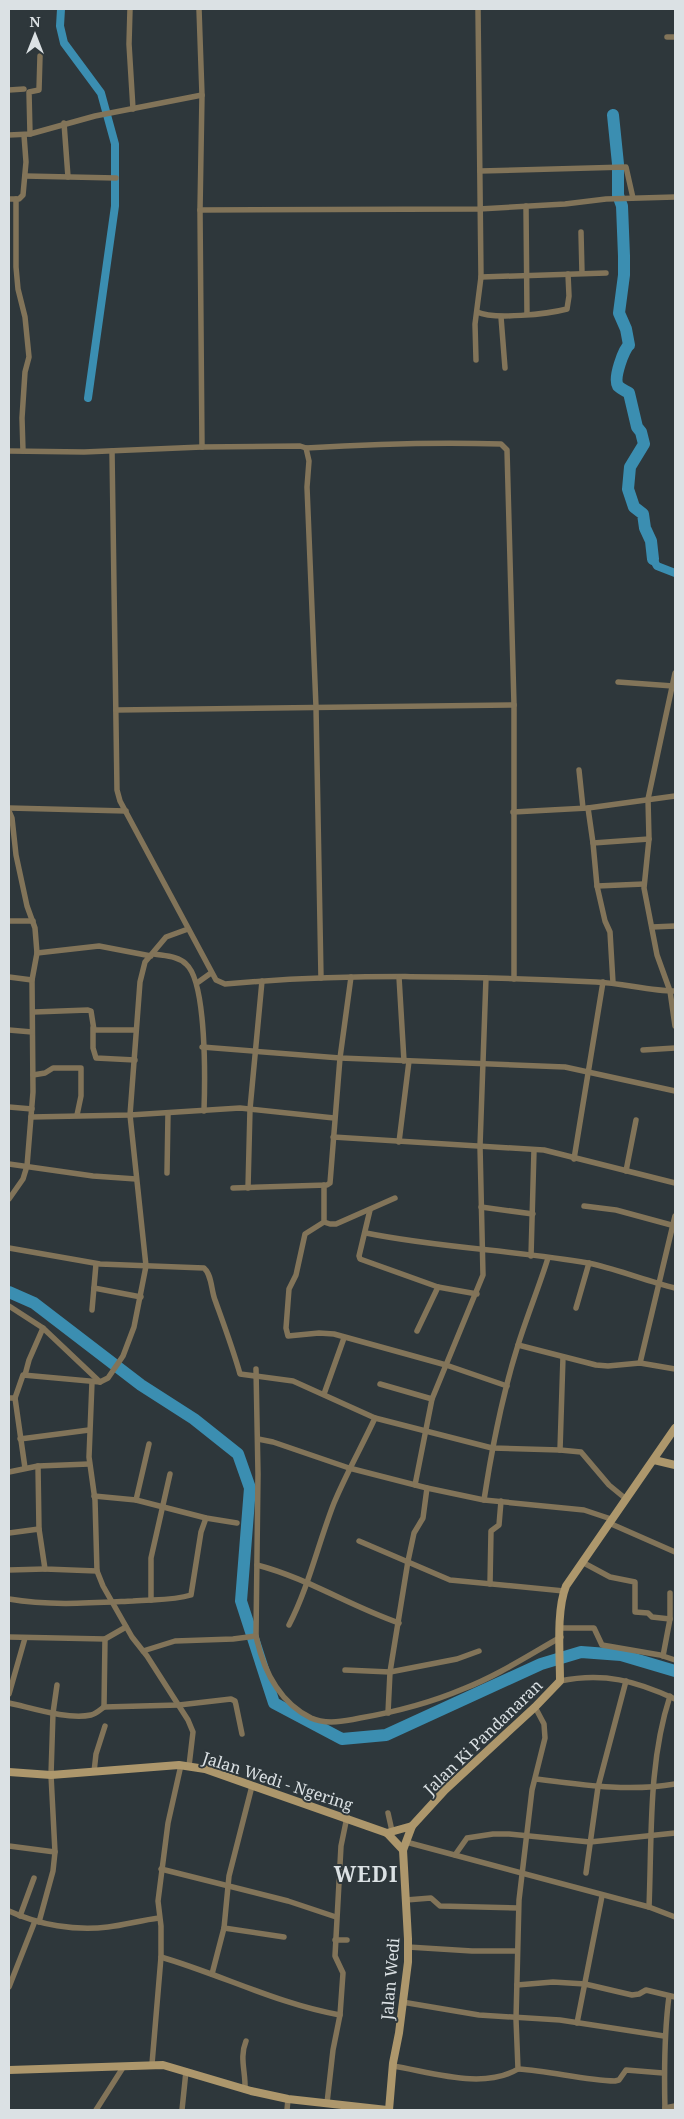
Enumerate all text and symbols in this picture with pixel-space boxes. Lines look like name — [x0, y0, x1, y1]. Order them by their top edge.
north arrow — [10, 10, 60, 60]
text: N — [29, 12, 41, 31]
street label: Jalan Ki Pandanaran — [418, 1674, 547, 1800]
street label: Jalan Wedi - Ngering — [199, 1746, 356, 1816]
district label: WEDI — [334, 1860, 398, 1888]
street label: Jalan Wedi — [375, 1937, 405, 2022]

